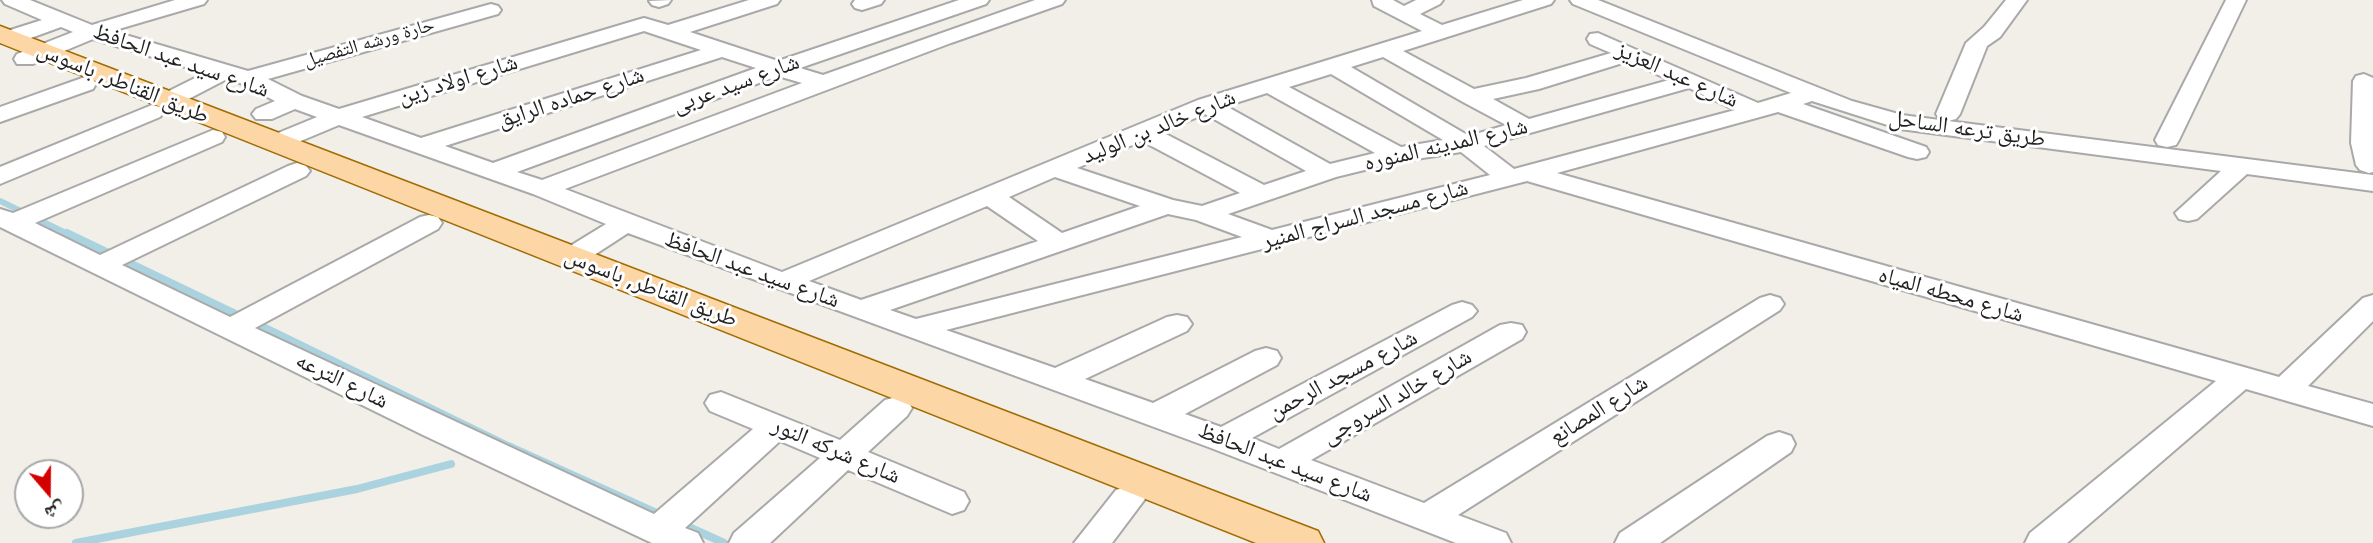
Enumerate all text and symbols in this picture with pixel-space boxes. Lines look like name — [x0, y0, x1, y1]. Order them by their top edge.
street label: حارة ورشه التفصيل — [301, 13, 437, 73]
street label: شارع سيد عبد الحافظ — [89, 18, 273, 104]
street label: طريق القناطر, باسوس — [33, 36, 213, 130]
street label: شارع عبد العزيز — [1611, 36, 1743, 114]
street label: شارع سيد عربى — [669, 48, 803, 120]
street label: شارع اولاد زين — [395, 49, 521, 111]
street label: شارع حماده الرايق — [494, 61, 648, 135]
street label: شارع خالد بن الوليد — [1078, 84, 1240, 170]
street label: طريق ترعه الساحل — [1887, 104, 2047, 154]
street label: شارع المدينه المنوره — [1362, 113, 1530, 177]
street label: شارع مسجد السراج المنير — [1259, 174, 1471, 256]
street label: شارع سيد عبد الحافظ — [661, 226, 843, 314]
street label: طريق القناطر, باسوس — [561, 242, 741, 334]
street label: شارع محطه المياه — [1875, 261, 2027, 329]
street label: شارع مسجد الرحمن — [1264, 324, 1422, 426]
street label: شارع خالد السروجى — [1317, 343, 1477, 451]
street label: شارع الترعه — [291, 347, 393, 415]
street label: شارع المصانع — [1545, 369, 1653, 451]
street label: شارع شركه النور — [768, 412, 904, 490]
street label: شارع سيد عبد الحافظ — [1194, 417, 1376, 509]
north arrow — [14, 459, 84, 529]
text: ش — [42, 496, 69, 528]

